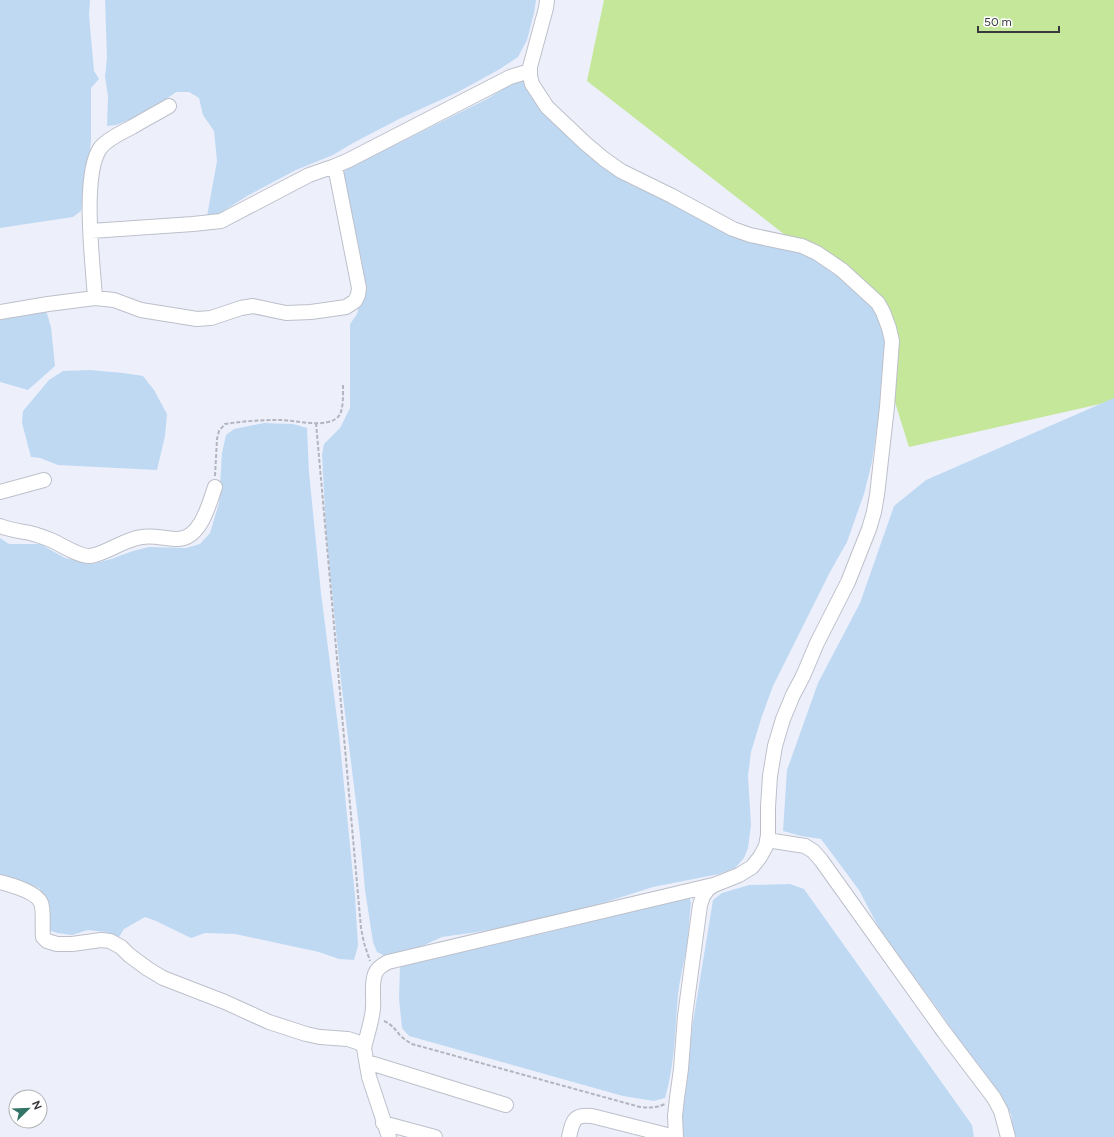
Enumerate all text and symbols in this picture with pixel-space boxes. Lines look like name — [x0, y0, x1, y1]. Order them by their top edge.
scale bar — [978, 8, 1059, 34]
text: 50 m — [984, 15, 1012, 29]
north arrow — [8, 1089, 48, 1129]
text: N — [29, 1099, 44, 1112]

